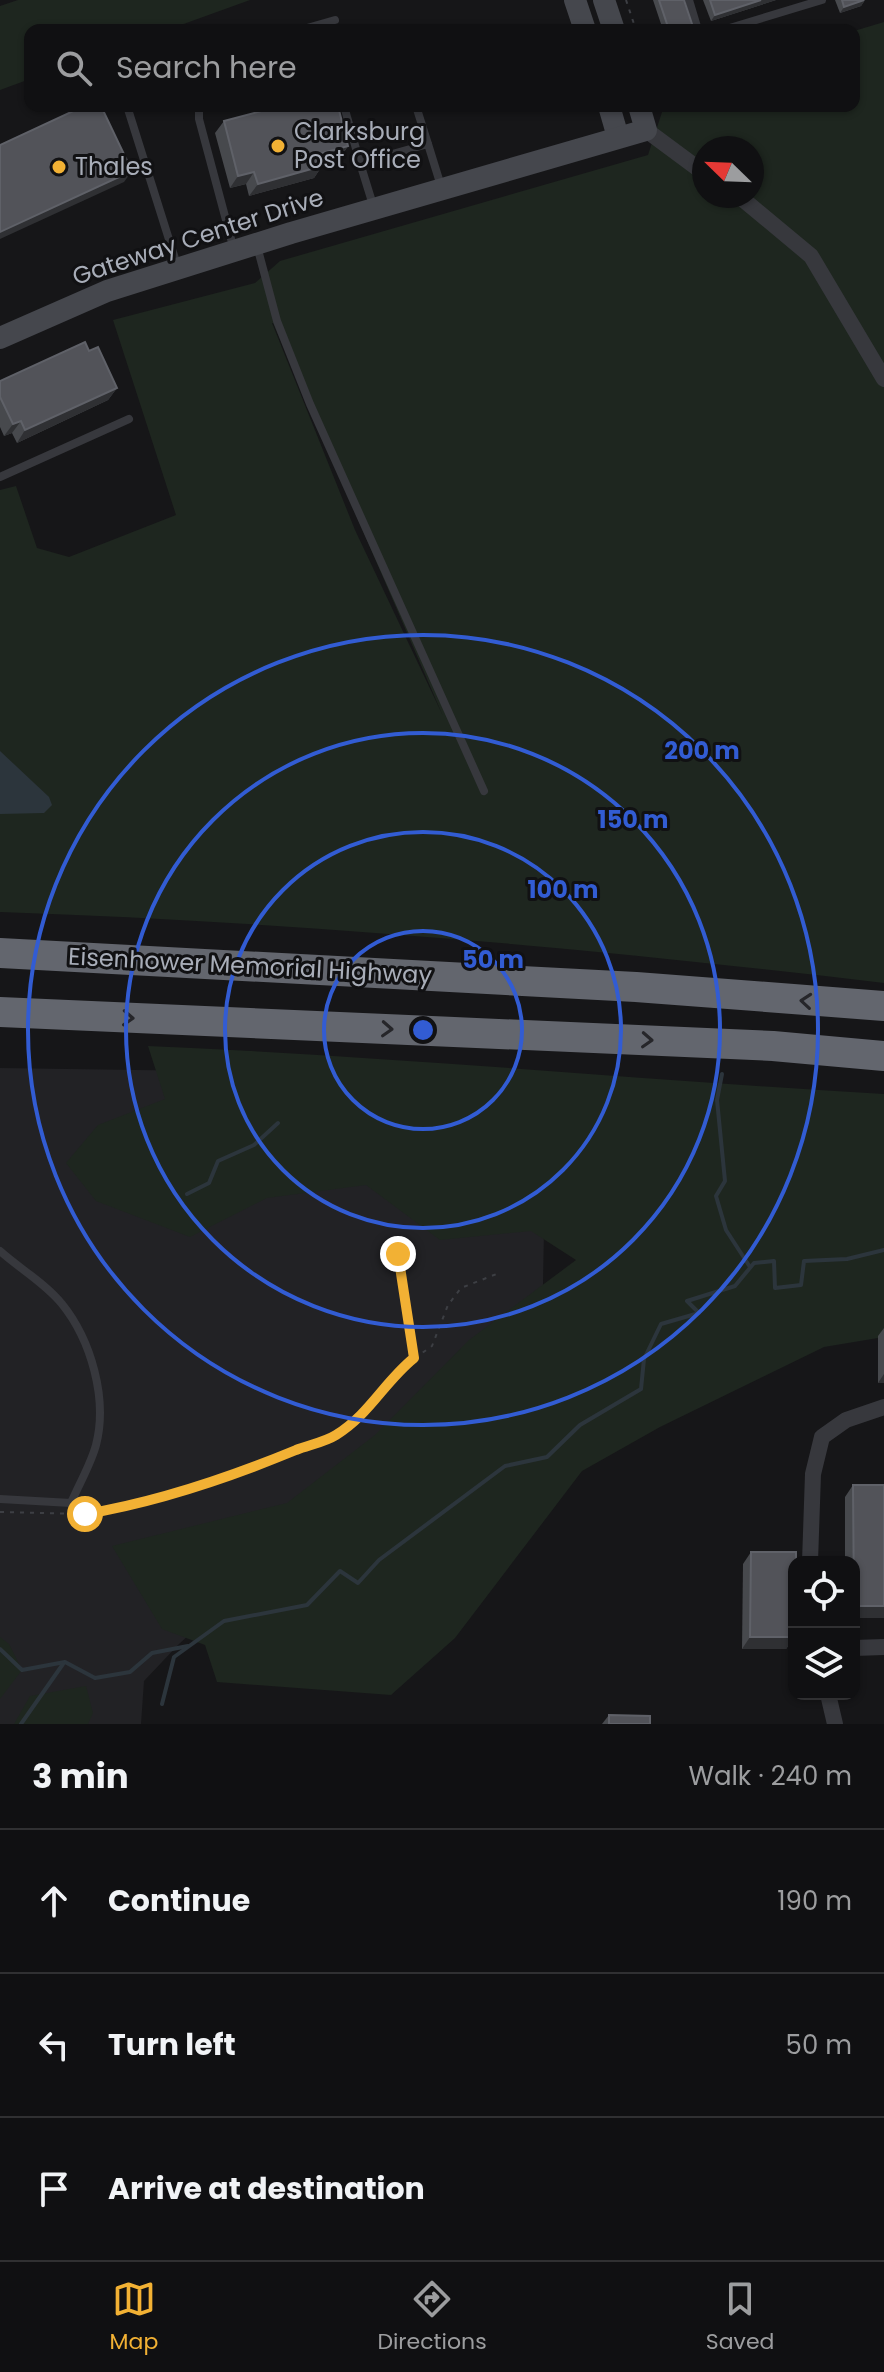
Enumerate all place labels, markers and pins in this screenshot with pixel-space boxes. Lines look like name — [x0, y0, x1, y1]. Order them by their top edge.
place label: Clarksburg Post Office — [294, 115, 425, 176]
marker: Clarksburg Post Office — [269, 137, 287, 155]
place label: Thales — [75, 150, 153, 183]
marker: Thales — [50, 158, 68, 176]
centre of rings — [409, 1016, 437, 1044]

